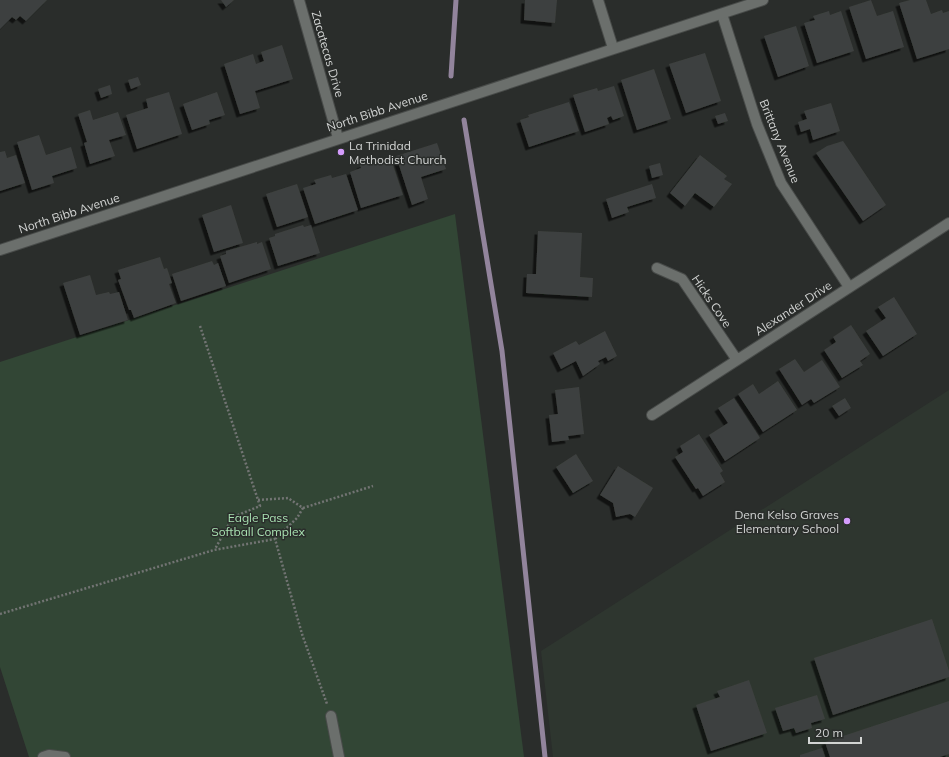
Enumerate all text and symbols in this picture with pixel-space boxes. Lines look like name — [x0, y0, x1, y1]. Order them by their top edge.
street label: Zacatecas Drive — [309, 9, 347, 99]
street label: North Bibb Avenue — [325, 88, 429, 134]
street label: Brittany Avenue — [756, 97, 804, 185]
place label: La Trinidad Methodist Church — [349, 138, 447, 167]
marker: La Trinidad Methodist Church — [336, 147, 346, 157]
street label: North Bibb Avenue — [17, 190, 121, 236]
street label: Hicks Cove — [689, 272, 735, 330]
street label: Alexander Drive — [752, 277, 834, 339]
place label: Dena Kelso Graves Elementary School — [734, 507, 839, 536]
park label: Eagle Pass Softball Complex — [211, 510, 305, 539]
marker: Dena Kelso Graves Elementary School — [842, 516, 852, 526]
scale bar — [809, 719, 861, 745]
text: 20 m — [815, 725, 843, 740]

